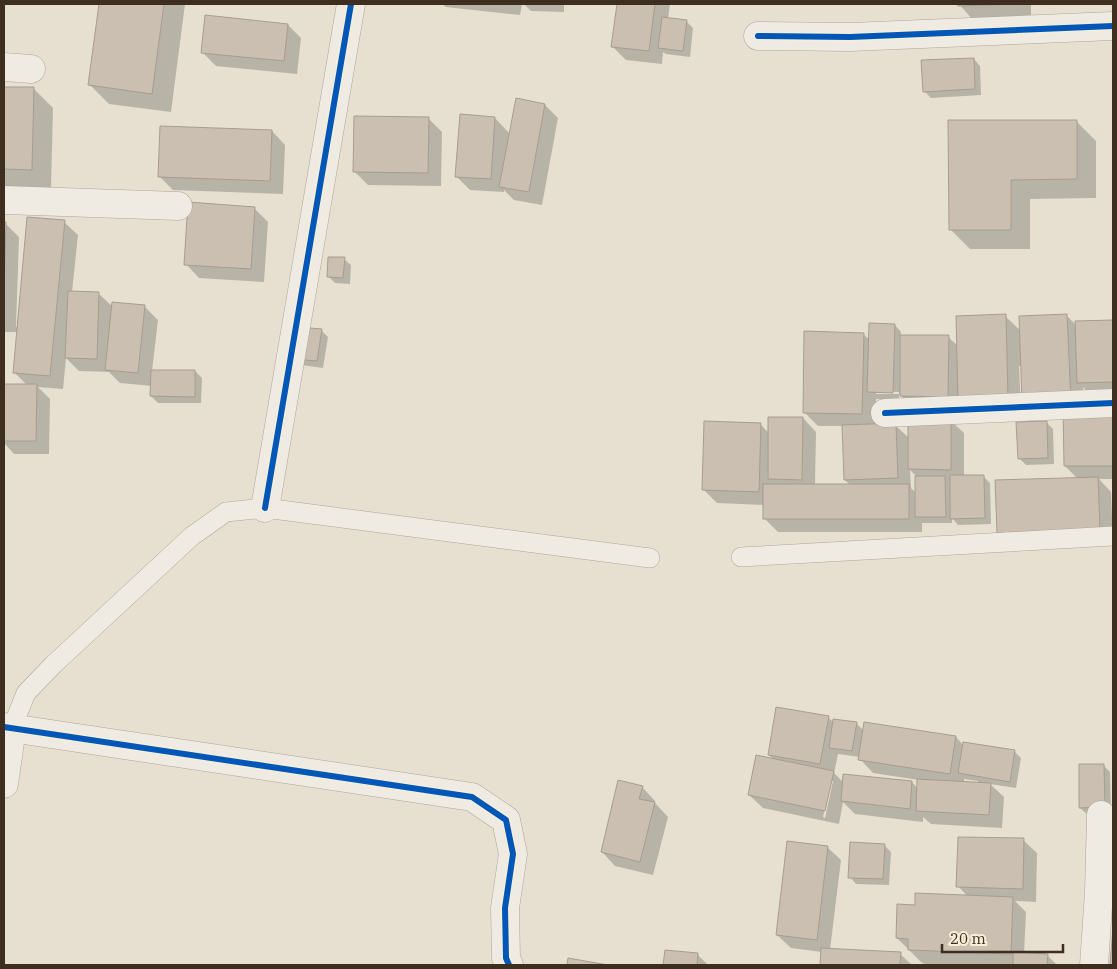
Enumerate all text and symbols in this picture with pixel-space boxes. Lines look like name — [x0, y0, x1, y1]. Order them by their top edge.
scale bar — [942, 922, 1063, 954]
text: 20 m — [950, 929, 986, 948]

